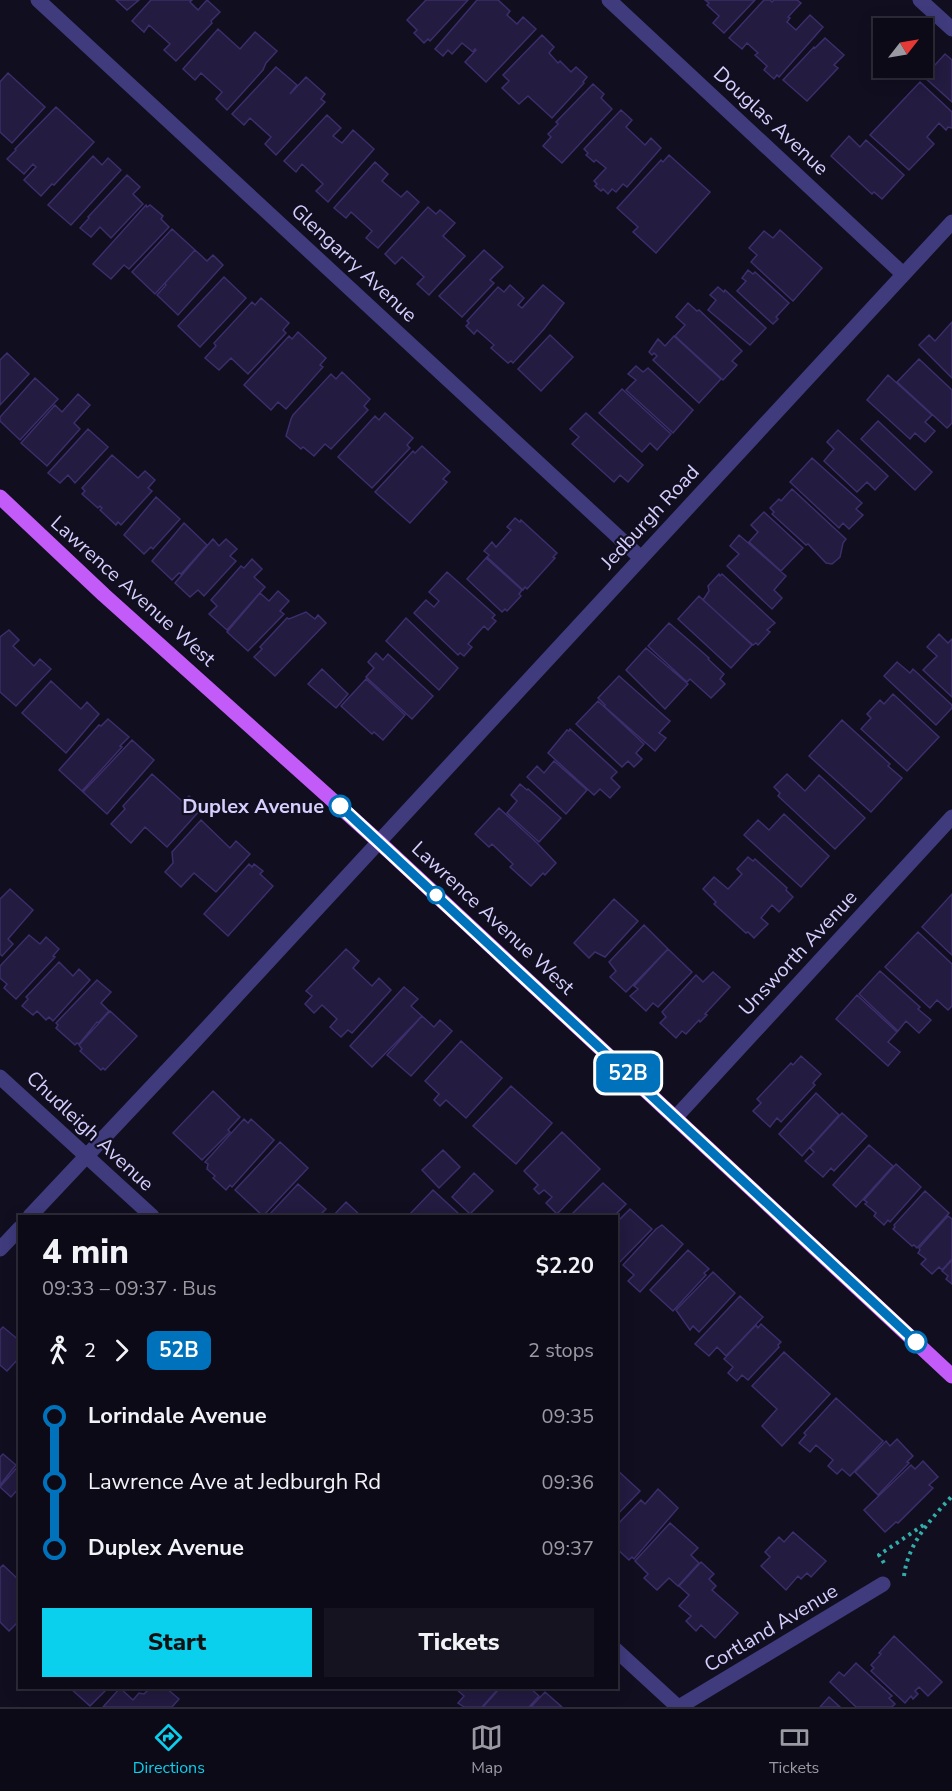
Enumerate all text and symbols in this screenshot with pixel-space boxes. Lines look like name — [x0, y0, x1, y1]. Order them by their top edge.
north arrow — [873, 18, 933, 78]
map controls — [873, 18, 933, 78]
street label: Douglas Avenue — [708, 61, 834, 181]
street label: Glengarry Avenue — [285, 198, 423, 328]
street label: Jedburgh Road — [594, 459, 705, 576]
street label: Lawrence Avenue West — [45, 510, 222, 673]
place label: Duplex Avenue — [182, 793, 324, 820]
marker: Duplex Avenue — [329, 795, 351, 817]
street label: Lawrence Avenue West — [406, 835, 581, 1001]
street label: Unsworth Avenue — [733, 884, 863, 1022]
unlabelled marker — [427, 886, 445, 904]
line badge: 52B — [594, 1054, 662, 1092]
text: 52B — [608, 1059, 648, 1087]
street label: Chudleigh Avenue — [20, 1065, 160, 1197]
text: 4 min — [42, 1230, 129, 1275]
text: $2.20 — [536, 1251, 594, 1281]
text: 09:33 – 09:37 · Bus — [42, 1275, 217, 1302]
unlabelled marker — [905, 1331, 927, 1353]
icon: walk — [42, 1334, 75, 1367]
icon: forward — [105, 1334, 138, 1367]
text: 52B — [159, 1336, 199, 1364]
text: 2 — [84, 1337, 96, 1364]
text: 2 stops — [528, 1337, 594, 1364]
text: Lorindale Avenue — [88, 1401, 267, 1431]
text: 09:35 — [541, 1403, 594, 1430]
text: Lawrence Ave at Jedburgh Rd — [88, 1467, 381, 1497]
text: 09:36 — [541, 1469, 594, 1496]
text: Duplex Avenue — [88, 1533, 244, 1563]
text: 09:37 — [541, 1535, 594, 1562]
street label: Cortland Avenue — [699, 1577, 843, 1679]
button: Start — [42, 1608, 312, 1677]
button: Tickets — [324, 1608, 594, 1677]
tab: Directions — [133, 1721, 205, 1779]
tab: Map — [470, 1721, 503, 1779]
tab: Tickets — [769, 1721, 819, 1779]

